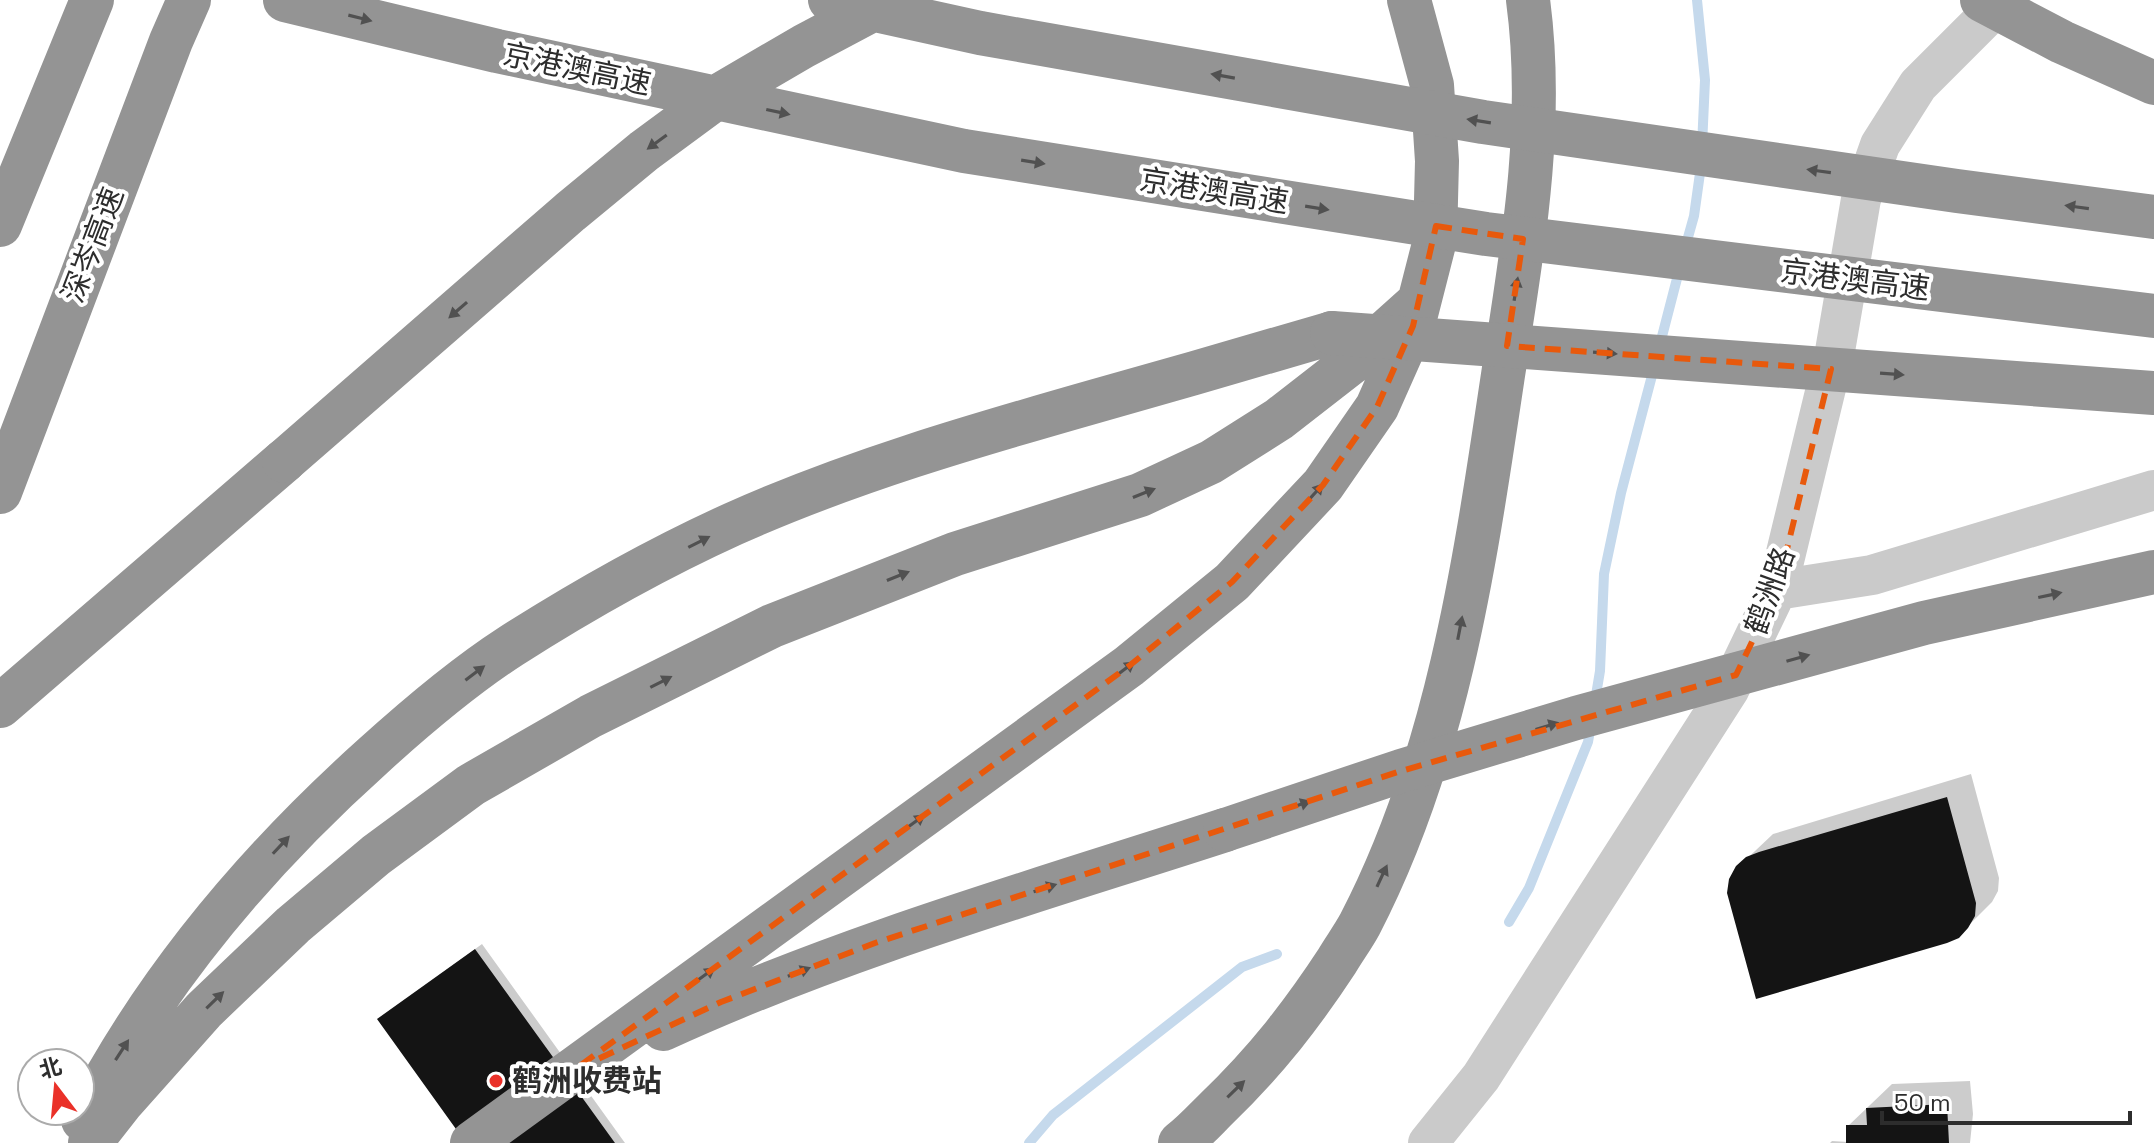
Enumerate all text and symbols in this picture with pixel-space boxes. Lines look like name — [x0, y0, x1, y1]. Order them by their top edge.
one-way arrow — [348, 13, 373, 25]
street label: 京港澳高速 — [500, 34, 655, 103]
one-way arrow — [1210, 70, 1235, 82]
one-way arrow — [766, 106, 791, 119]
one-way arrow — [1466, 115, 1491, 127]
one-way arrow — [646, 134, 667, 149]
one-way arrow — [1021, 157, 1046, 169]
street label: 京港澳高速 — [1137, 160, 1291, 221]
one-way arrow — [1806, 164, 1831, 177]
street label: 深岑高速 — [53, 182, 132, 308]
one-way arrow — [2064, 200, 2089, 213]
one-way arrow — [1305, 202, 1330, 214]
street label: 京港澳高速 — [1778, 251, 1932, 308]
one-way arrow — [1510, 276, 1523, 301]
one-way arrow — [448, 300, 467, 318]
one-way arrow — [1593, 347, 1618, 360]
one-way arrow — [1880, 368, 1905, 381]
one-way arrow — [1306, 483, 1324, 502]
one-way arrow — [1132, 486, 1156, 499]
one-way arrow — [688, 535, 711, 548]
street label: 鹤洲路 — [1736, 542, 1803, 640]
one-way arrow — [886, 569, 910, 582]
one-way arrow — [2038, 588, 2063, 601]
one-way arrow — [1454, 616, 1467, 641]
one-way arrow — [1787, 651, 1811, 664]
one-way arrow — [1115, 661, 1135, 677]
one-way arrow — [465, 666, 486, 681]
one-way arrow — [649, 675, 672, 688]
one-way arrow — [1536, 720, 1560, 732]
one-way arrow — [1288, 798, 1312, 810]
one-way arrow — [904, 814, 926, 830]
one-way arrow — [271, 836, 290, 855]
one-way arrow — [1375, 864, 1389, 888]
one-way arrow — [1034, 882, 1058, 894]
one-way arrow — [787, 965, 811, 978]
one-way arrow — [694, 967, 716, 983]
one-way arrow — [205, 991, 224, 1010]
one-way arrow — [115, 1039, 129, 1061]
north arrow — [16, 1047, 96, 1127]
text: 北 — [36, 1051, 65, 1084]
place label: 鹤洲收费站 — [512, 1061, 662, 1100]
marker: 鹤洲收费站 — [487, 1072, 505, 1090]
scale bar — [1882, 1075, 2130, 1125]
one-way arrow — [1226, 1080, 1245, 1099]
text: 50 m — [1894, 1087, 1951, 1118]

